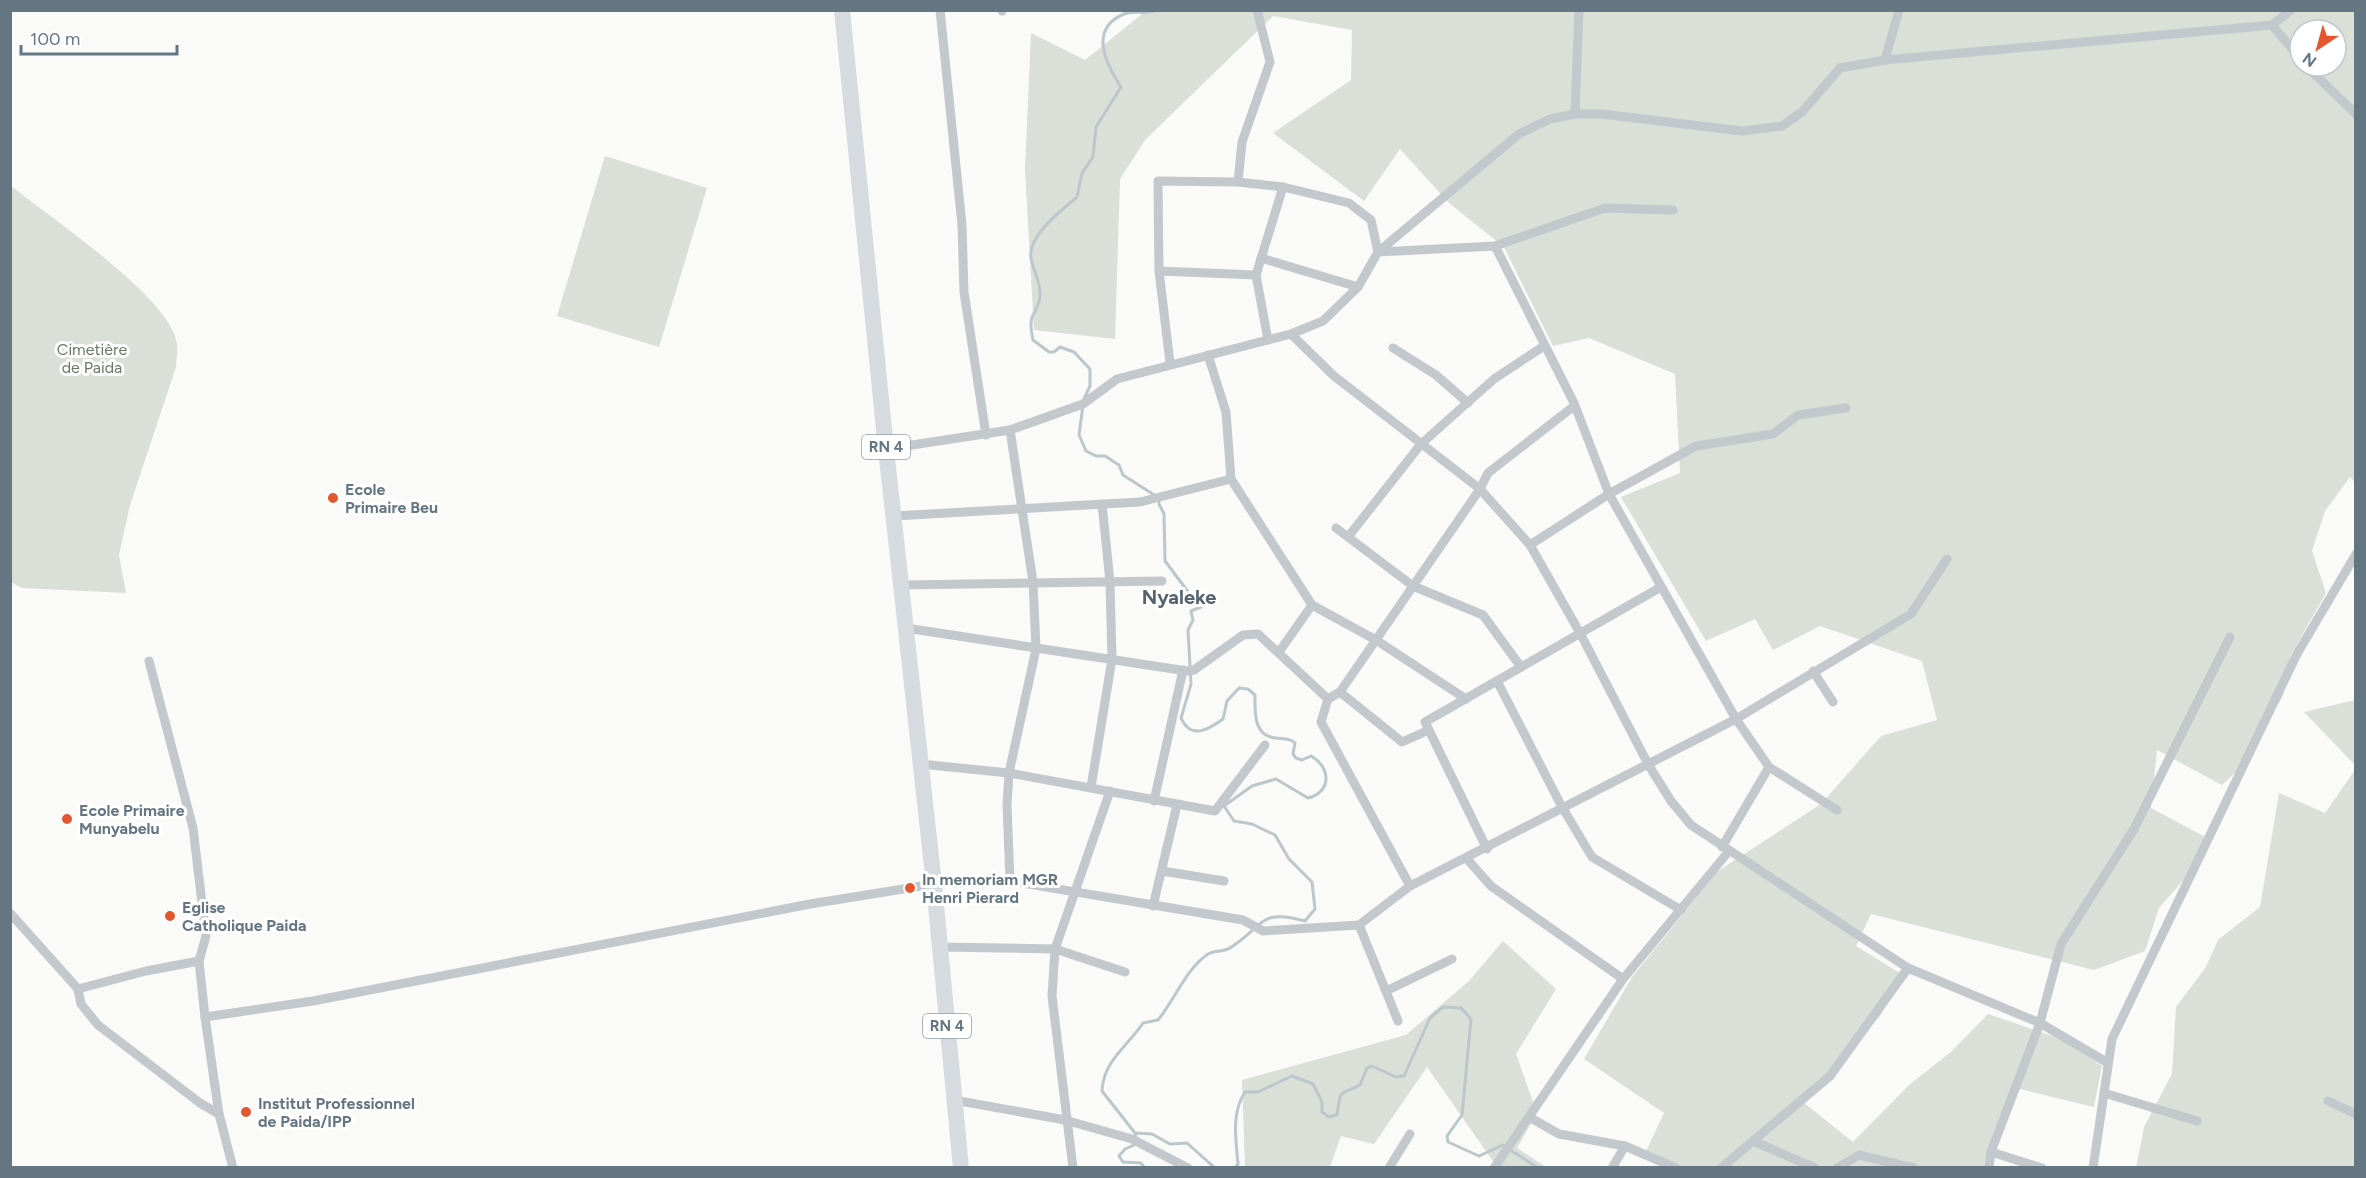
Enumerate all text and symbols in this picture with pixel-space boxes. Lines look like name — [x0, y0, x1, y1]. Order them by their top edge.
scale bar — [21, 18, 177, 56]
north arrow — [2288, 18, 2348, 78]
text: 100 m — [30, 28, 80, 50]
text: N — [2299, 48, 2320, 71]
park label: Cimetière de Paida — [57, 340, 127, 377]
road number: RN 4 — [862, 435, 910, 459]
place label: Ecole Primaire Beu — [345, 480, 438, 517]
marker: Ecole Primaire Beu — [326, 491, 340, 505]
district label: Nyaleke — [1142, 585, 1216, 609]
place label: Ecole Primaire Munyabelu — [79, 801, 185, 838]
marker: Ecole Primaire Munyabelu — [60, 812, 74, 826]
place label: In memoriam MGR Henri Pierard — [922, 870, 1058, 907]
marker: In memoriam MGR Henri Pierard — [903, 881, 917, 895]
place label: Eglise Catholique Paida — [182, 898, 307, 935]
marker: Eglise Catholique Paida — [163, 909, 177, 923]
road number: RN 4 — [923, 1014, 971, 1038]
place label: Institut Professionnel de Paida/IPP — [258, 1094, 415, 1131]
marker: Institut Professionnel de Paida/IPP — [239, 1105, 253, 1119]

